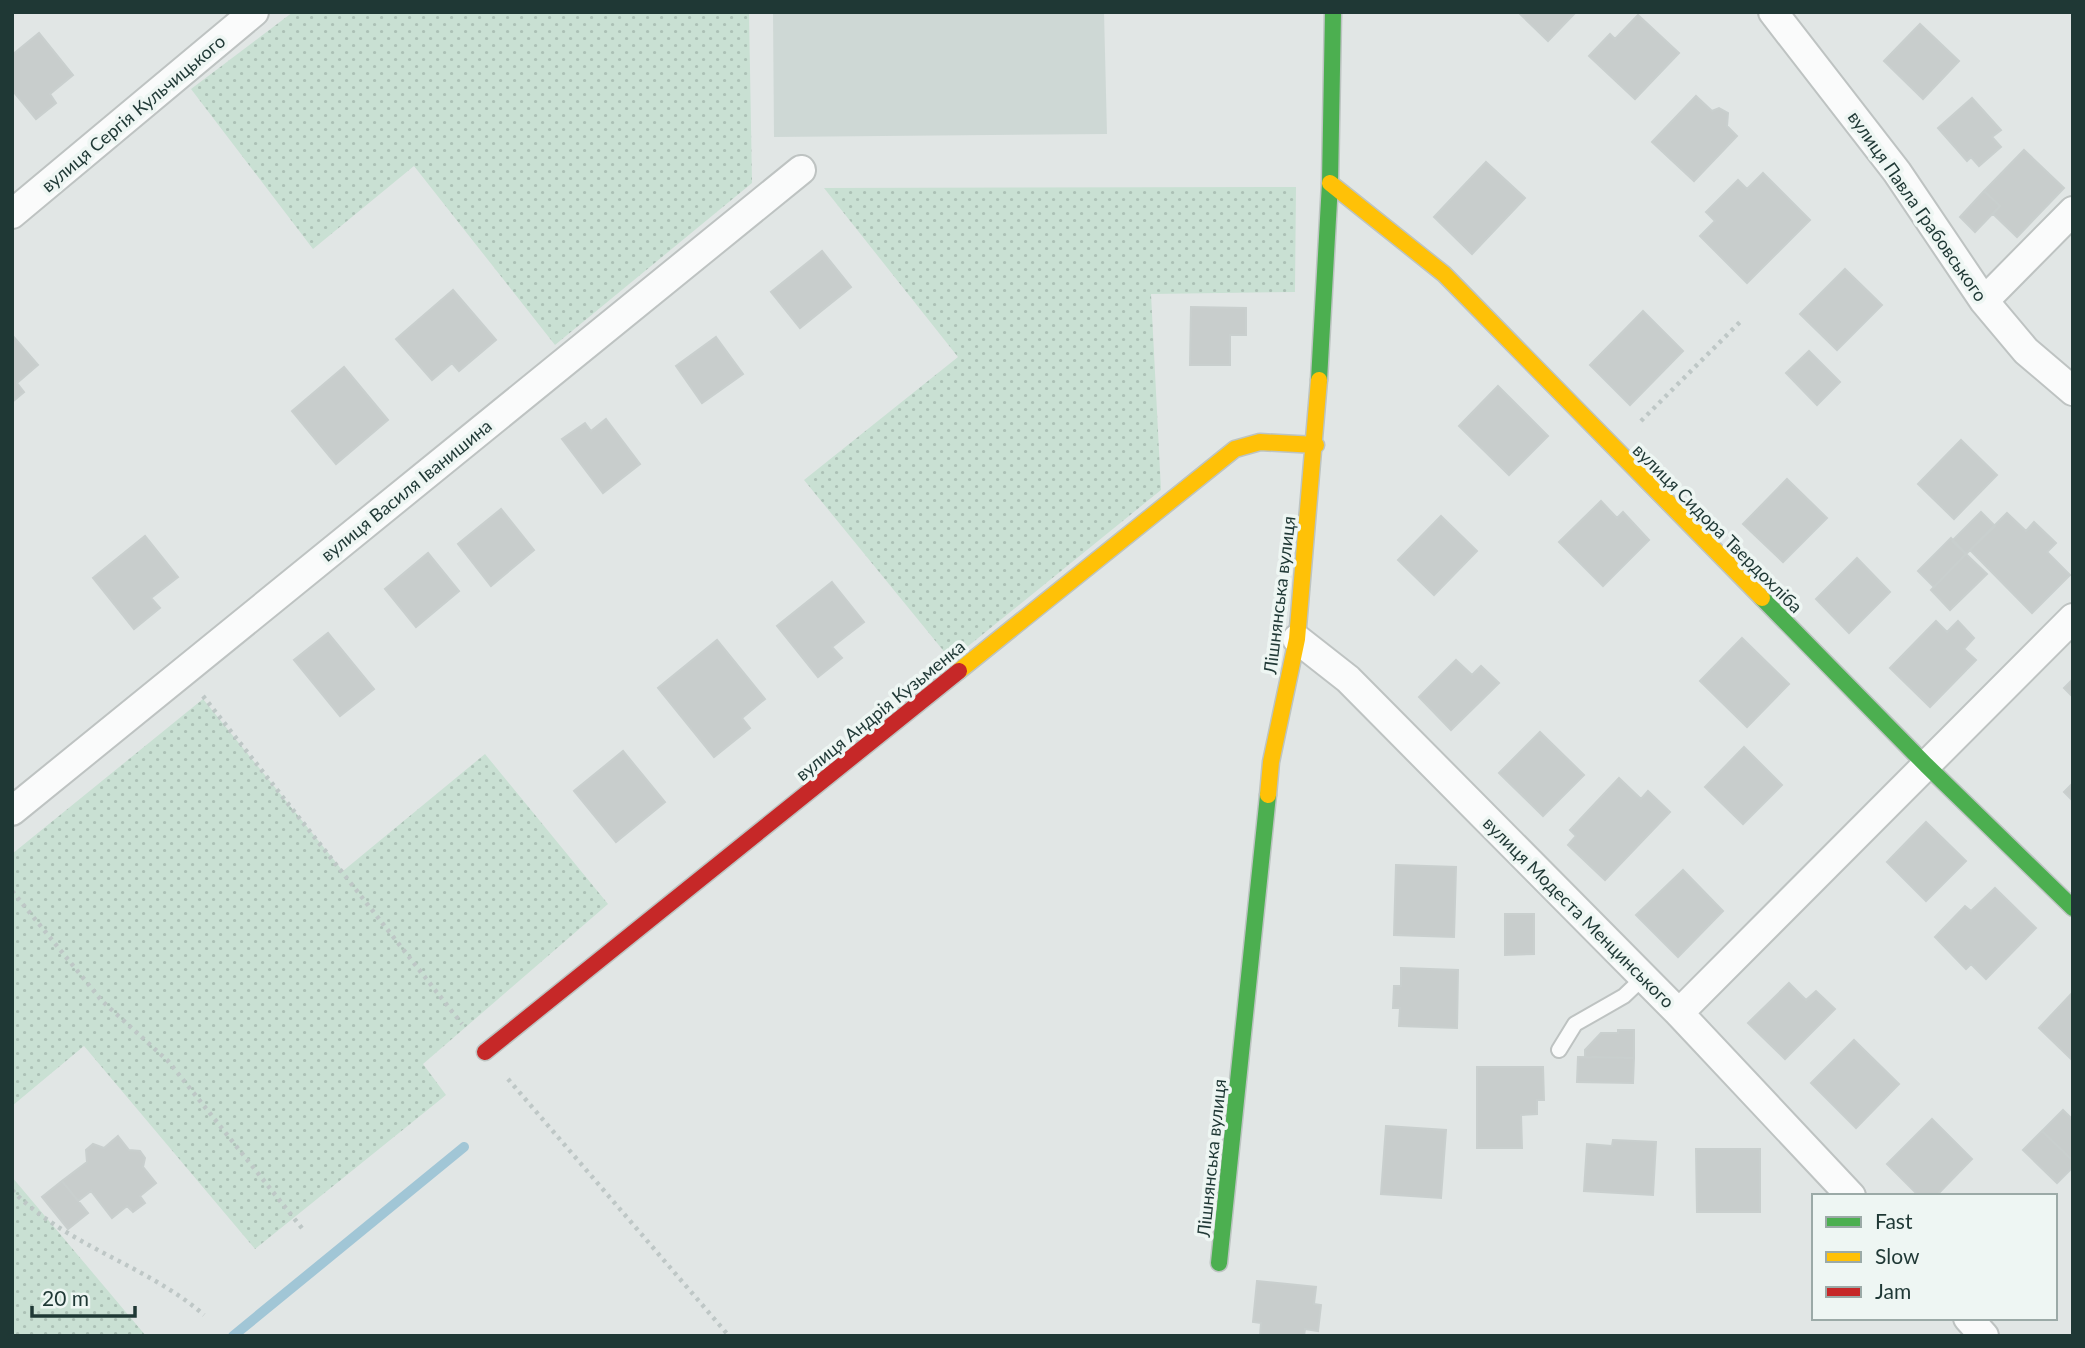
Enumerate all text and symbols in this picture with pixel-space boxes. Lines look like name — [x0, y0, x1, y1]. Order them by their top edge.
street label: вулиця Сергія Кульчицького — [37, 30, 229, 196]
street label: вулиця Павла Грабовського — [1844, 107, 1992, 305]
street label: вулиця Василя Іванишина — [316, 414, 496, 566]
street label: вулиця Сидора Твердохліба — [1629, 439, 1807, 617]
street label: Лішнянська вулиця — [1258, 515, 1300, 676]
street label: вулиця Андрія Кузьменка — [791, 635, 969, 785]
street label: вулиця Модеста Менцинського — [1479, 812, 1679, 1012]
street label: Лішнянська вулиця — [1192, 1078, 1230, 1239]
legend — [1812, 1194, 2057, 1320]
text: Fast — [1875, 1208, 1913, 1233]
text: Slow — [1875, 1243, 1920, 1268]
scale bar — [32, 1274, 135, 1318]
text: Jam — [1875, 1278, 1911, 1303]
text: 20 m — [42, 1285, 89, 1310]

